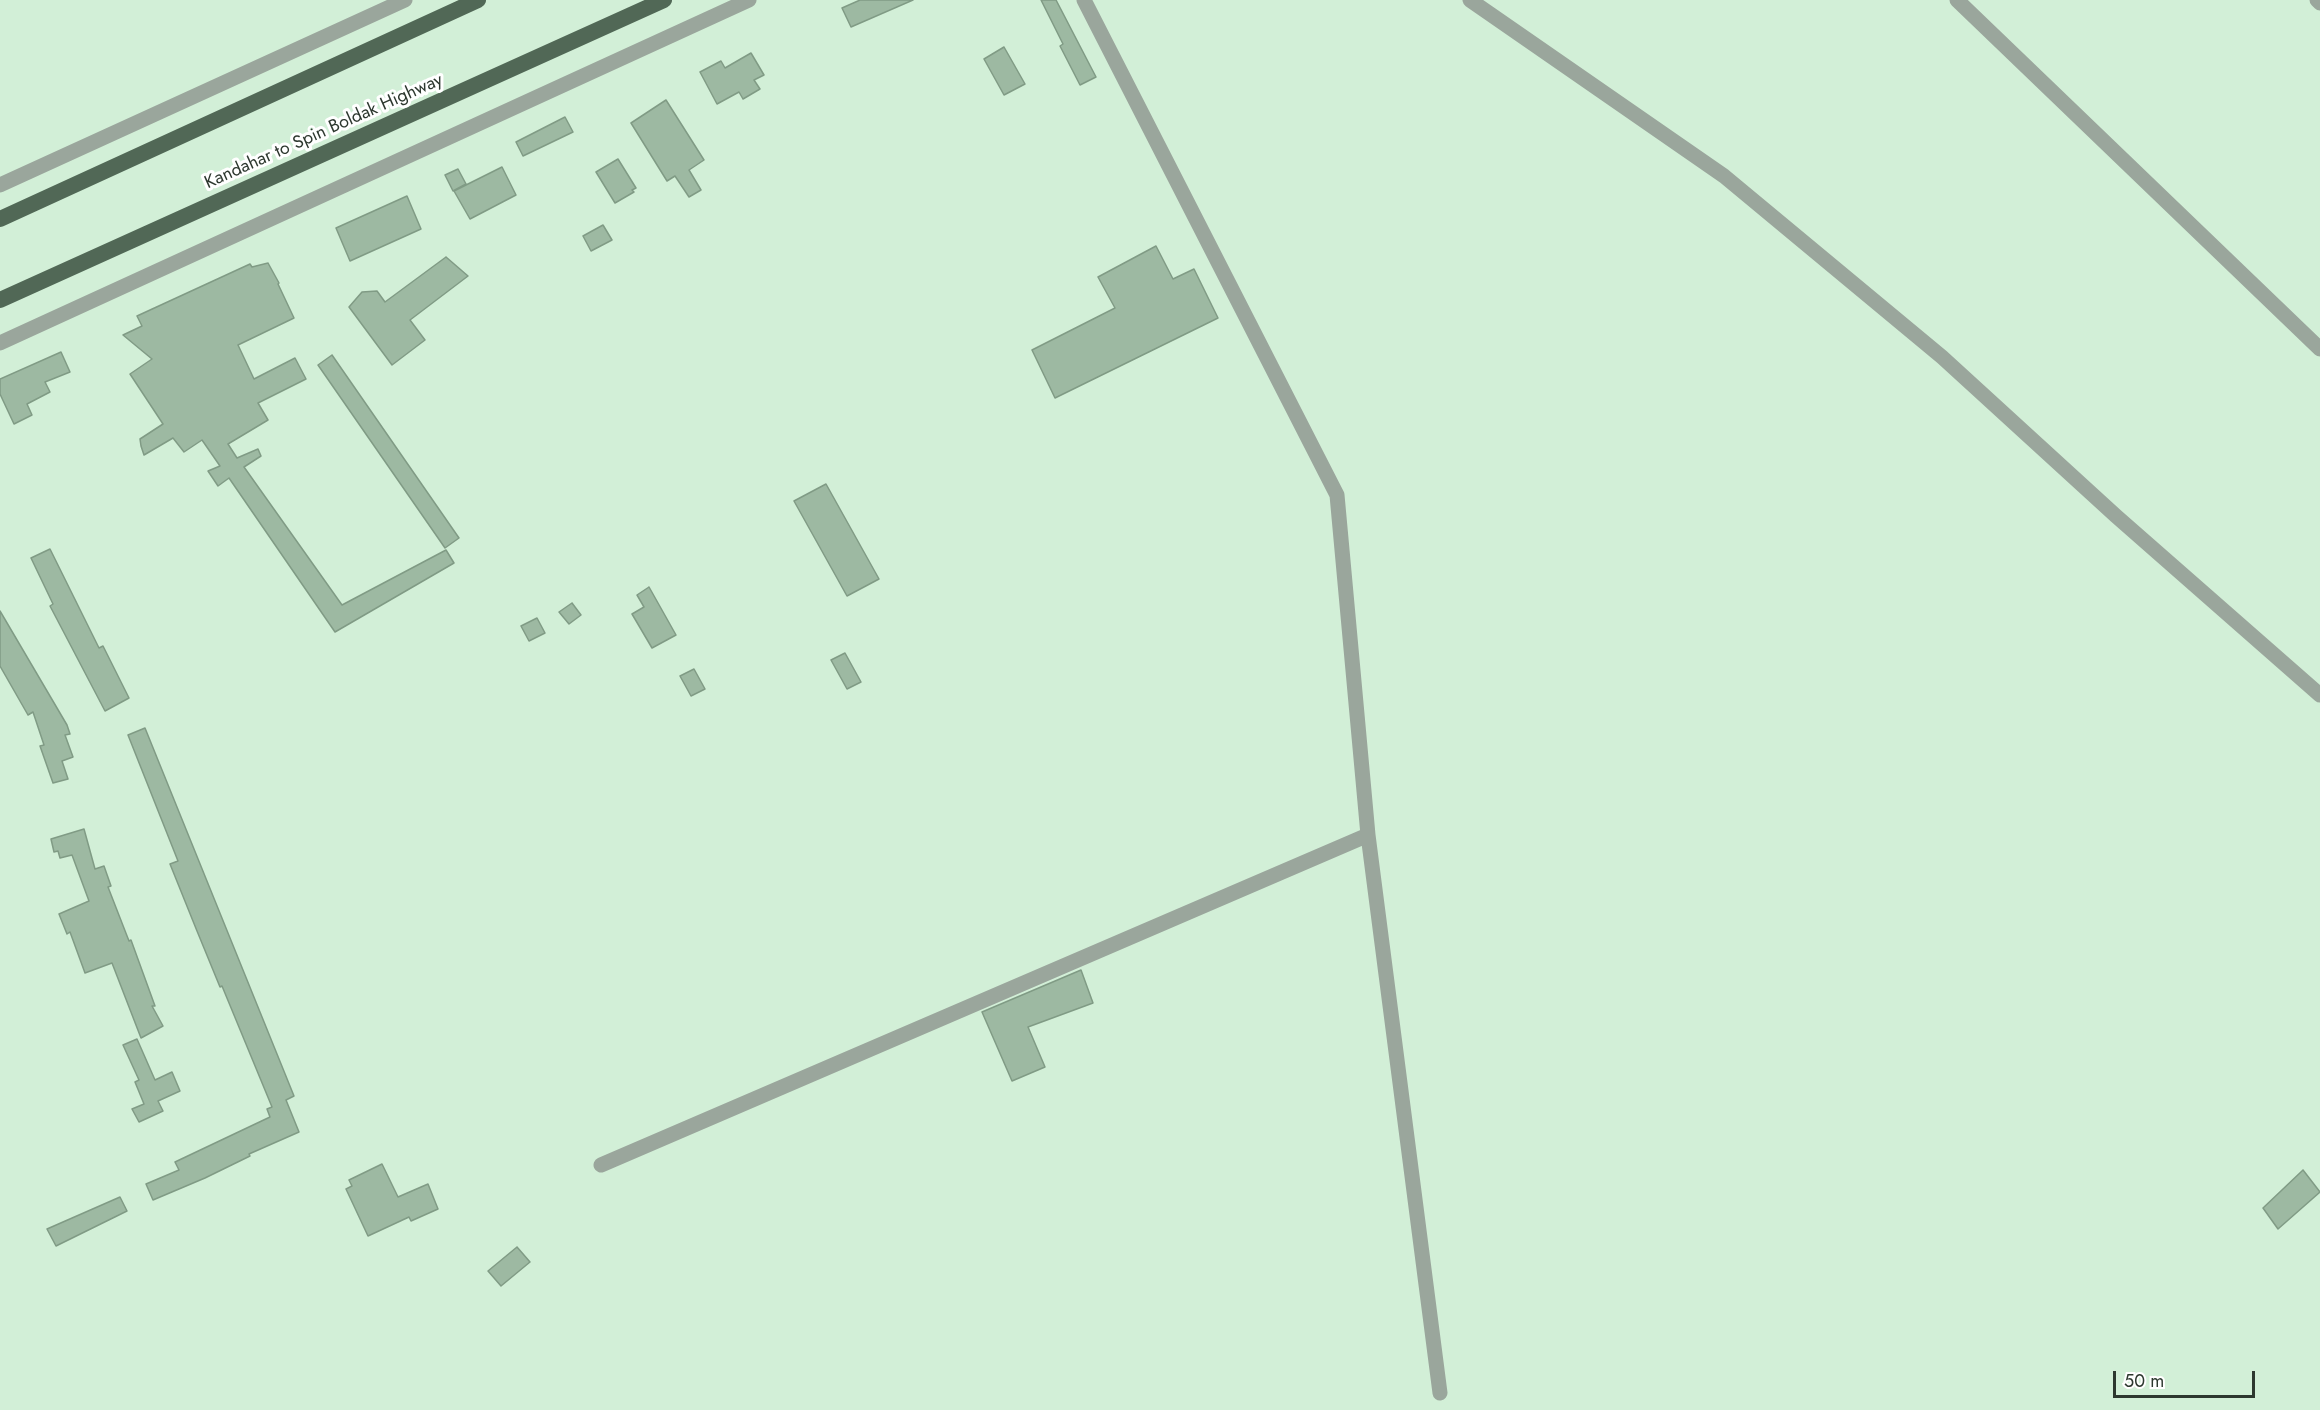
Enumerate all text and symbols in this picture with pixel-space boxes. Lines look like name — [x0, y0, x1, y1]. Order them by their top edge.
street label: Kandahar to Spin Boldak Highway — [202, 70, 446, 194]
scale bar — [2116, 1359, 2258, 1397]
text: 50 m — [2124, 1368, 2164, 1394]

